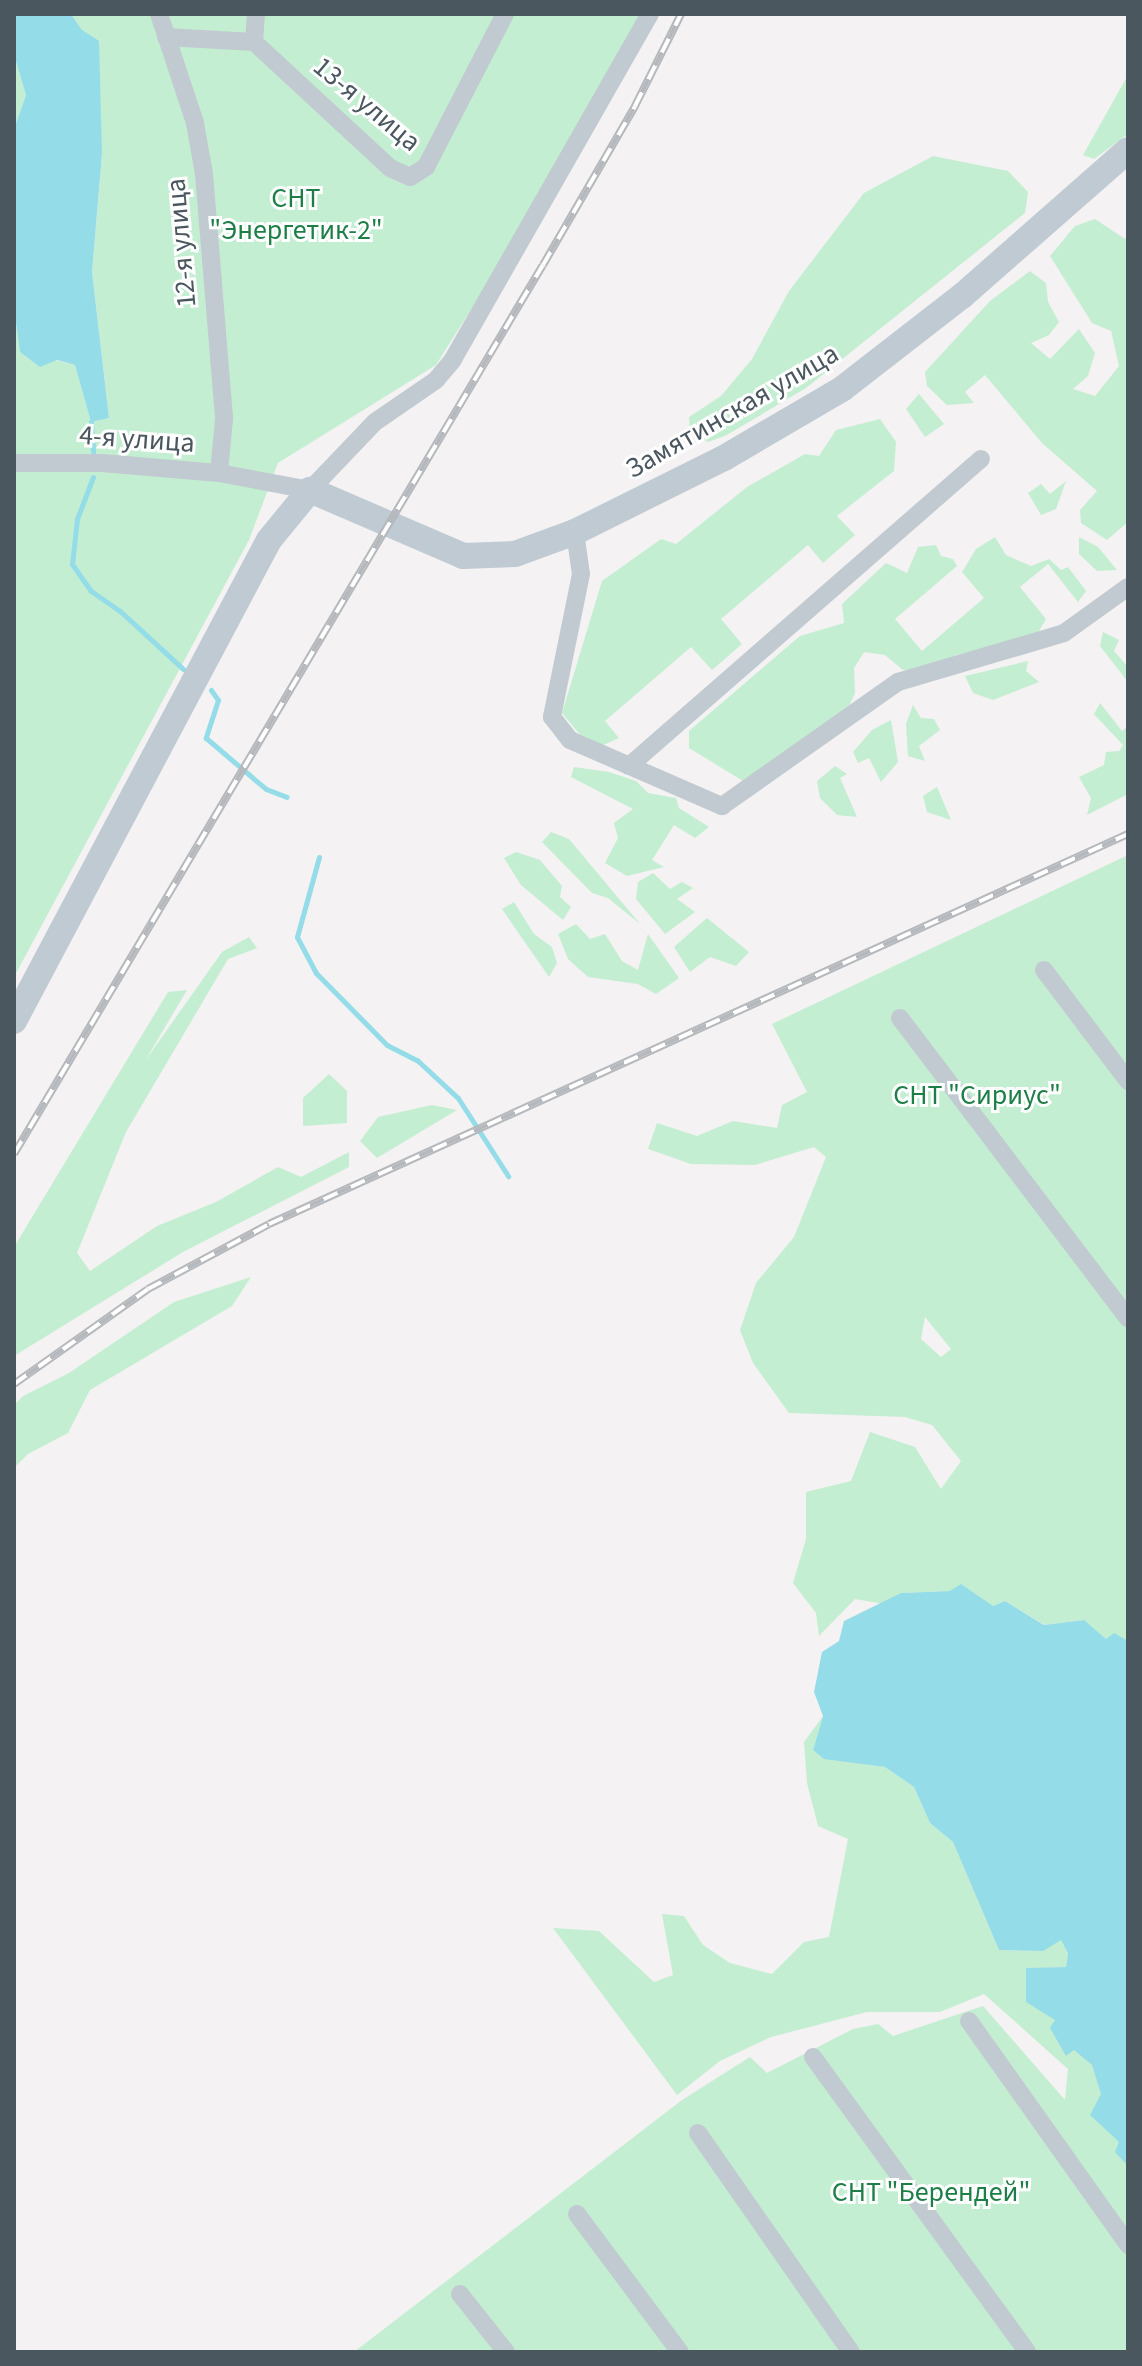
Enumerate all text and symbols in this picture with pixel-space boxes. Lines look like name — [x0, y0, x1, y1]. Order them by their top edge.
street label: 13-я улица — [307, 49, 427, 159]
street label: 12-я улица — [159, 177, 203, 309]
park label: СHТ "Энергетик-2" — [209, 181, 383, 247]
street label: Замятинская улица — [620, 336, 844, 486]
street label: 4-я улица — [78, 418, 196, 460]
park label: СНТ "Сириус" — [893, 1078, 1061, 1112]
park label: СНТ "Берендей" — [832, 2175, 1030, 2209]

